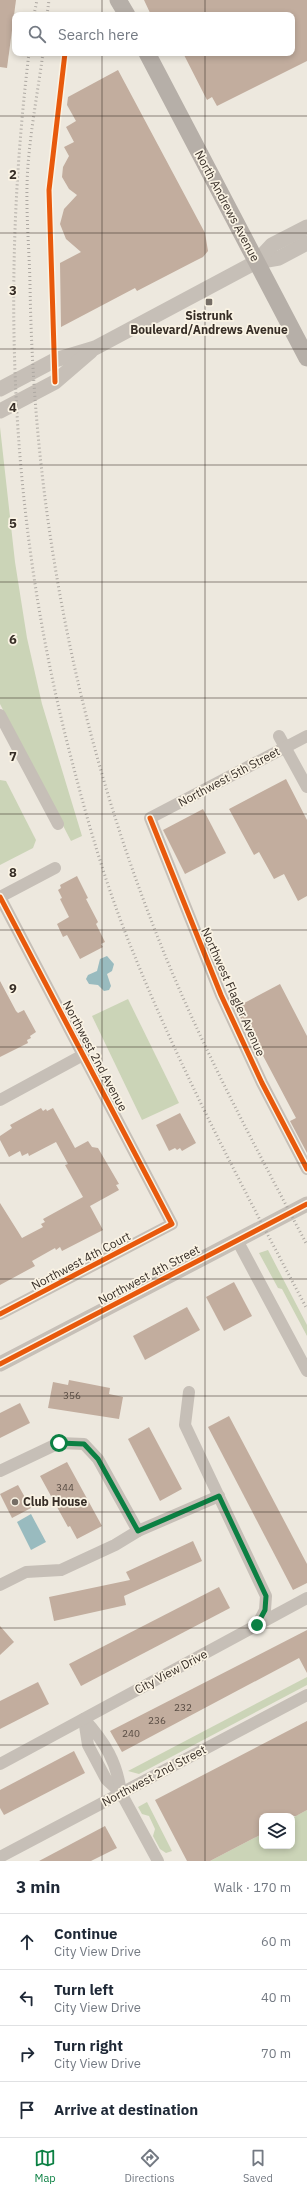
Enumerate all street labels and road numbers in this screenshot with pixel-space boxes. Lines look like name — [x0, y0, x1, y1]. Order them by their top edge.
street label: North Andrews Avenue — [192, 148, 263, 264]
street label: Northwest 5th Street — [175, 743, 282, 810]
street label: Northwest Flagler Avenue — [198, 925, 269, 1059]
street label: Northwest 2nd Avenue — [60, 998, 131, 1114]
street label: Northwest 4th Court — [29, 1228, 133, 1293]
street label: Northwest 4th Street — [95, 1241, 202, 1308]
street label: City View Drive — [132, 1646, 210, 1697]
street label: Northwest 2nd Street — [99, 1742, 208, 1809]

